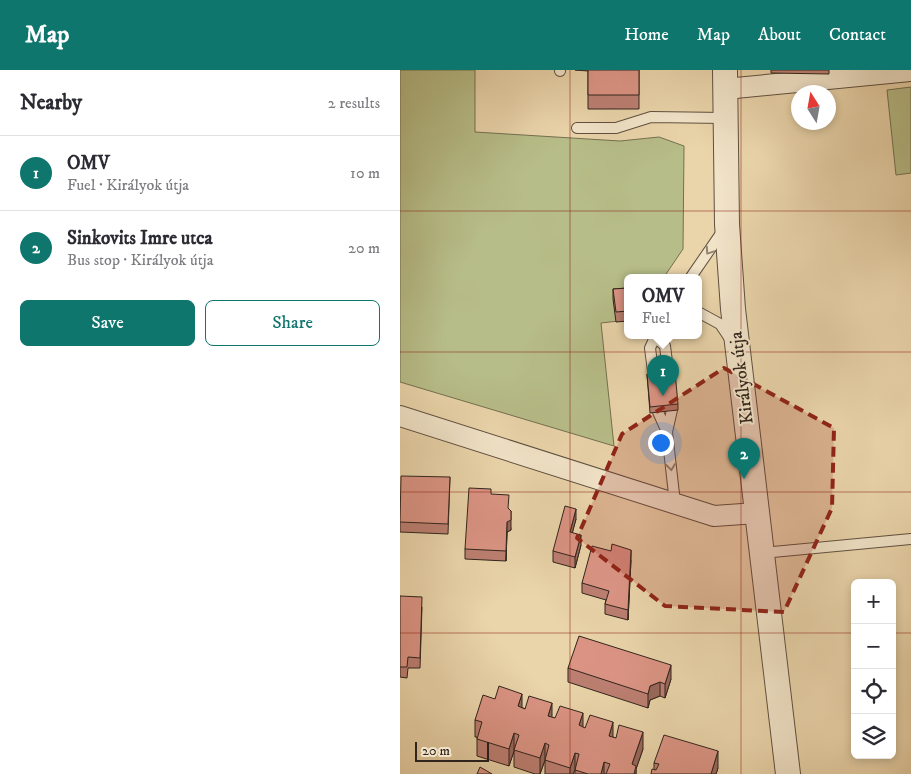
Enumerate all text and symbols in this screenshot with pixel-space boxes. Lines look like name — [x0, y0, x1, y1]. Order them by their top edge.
text: Map — [25, 20, 69, 50]
text: Home — [624, 24, 669, 46]
text: Map — [697, 24, 730, 46]
text: About — [758, 24, 801, 46]
text: Contact — [829, 24, 886, 46]
north arrow — [791, 85, 836, 130]
text: Nearby — [20, 90, 82, 116]
text: 2 results — [328, 93, 380, 113]
text: OMV — [67, 152, 110, 175]
text: 1 — [33, 163, 39, 183]
text: 10 m — [350, 163, 380, 183]
text: Fuel · Királyok útja — [67, 175, 189, 195]
text: Sinkovits Imre utca — [67, 227, 213, 250]
text: 2 — [32, 238, 40, 258]
text: 20 m — [348, 238, 380, 258]
one-way arrow — [706, 245, 715, 254]
text: Bus stop · Királyok útja — [67, 250, 213, 270]
popup — [624, 274, 702, 339]
text: OMV — [642, 285, 684, 308]
button: Save — [20, 300, 195, 346]
button: Share — [205, 300, 380, 346]
text: Fuel — [642, 308, 670, 328]
street label: Királyok útja — [725, 330, 759, 425]
pin: 1 — [647, 355, 679, 396]
your location — [648, 430, 674, 456]
pin: 2 — [728, 438, 760, 479]
one-way arrow — [665, 464, 676, 472]
map controls — [851, 579, 896, 759]
button: + — [851, 579, 896, 624]
button: − — [851, 624, 896, 669]
button: locate — [851, 669, 896, 714]
button: layers — [851, 714, 896, 759]
scale bar — [415, 739, 489, 762]
text: 20 m — [422, 742, 450, 760]

